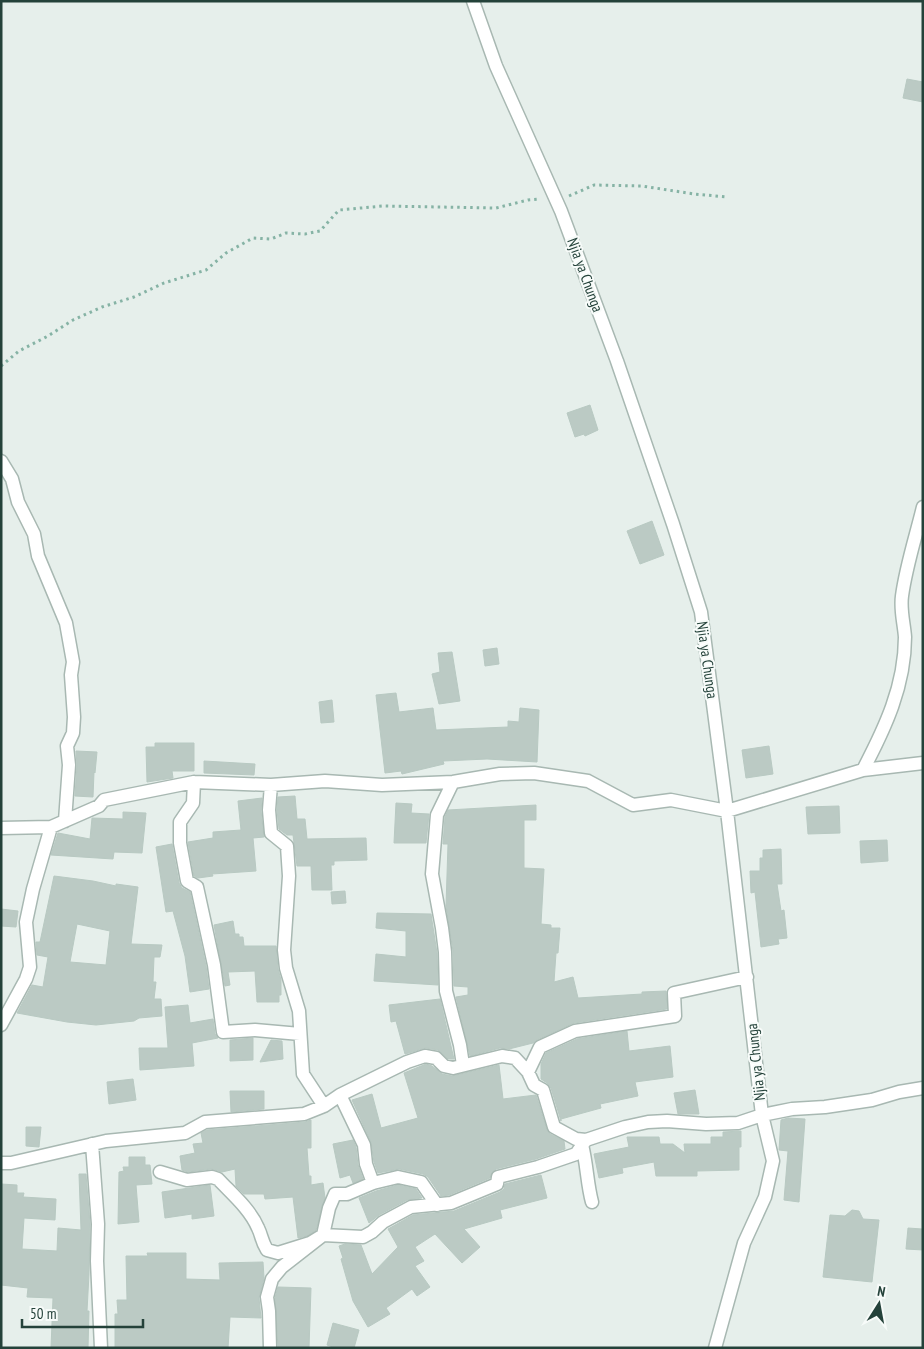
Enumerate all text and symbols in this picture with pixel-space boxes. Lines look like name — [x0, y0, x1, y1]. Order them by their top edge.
street label: Njia ya Chunga — [563, 235, 608, 315]
street label: Njia ya Chunga — [693, 620, 722, 700]
street label: Njia ya Chunga — [742, 1023, 769, 1102]
north arrow — [854, 1279, 904, 1329]
text: N — [876, 1282, 887, 1301]
scale bar — [22, 1296, 144, 1328]
text: 50 m — [30, 1304, 56, 1323]

